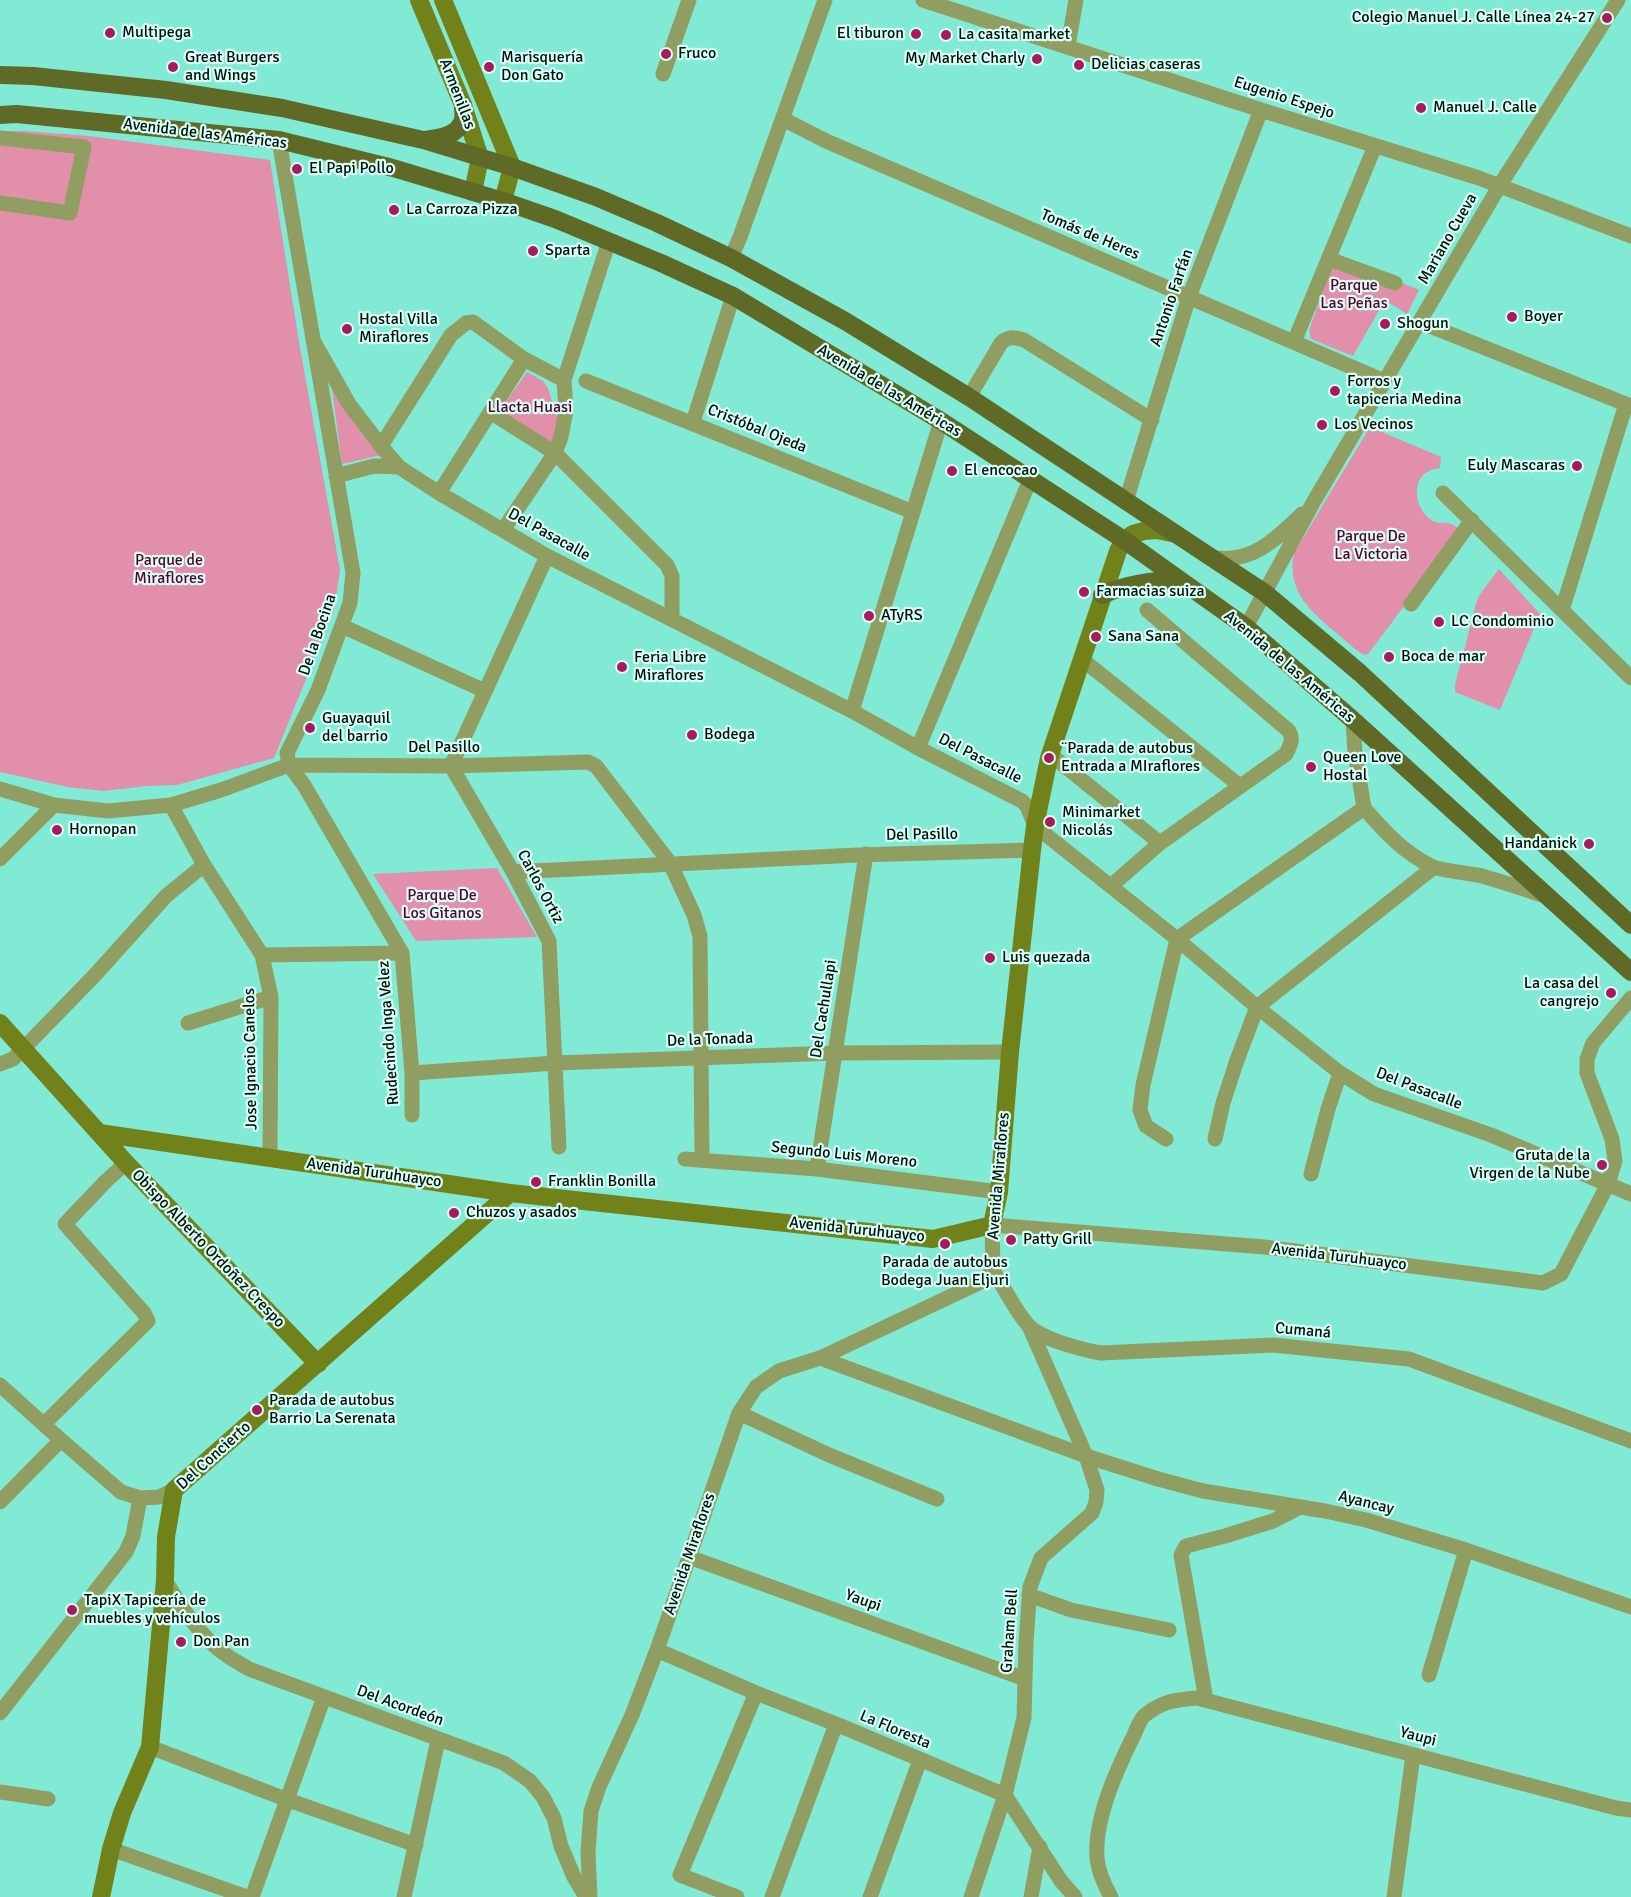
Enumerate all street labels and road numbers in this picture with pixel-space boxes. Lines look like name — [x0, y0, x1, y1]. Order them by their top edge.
street label: Armenillas — [435, 56, 479, 132]
street label: Eugenio Espejo — [1231, 73, 1337, 123]
street label: Avenida de las Américas — [122, 114, 288, 154]
street label: Mariano Cueva — [1414, 190, 1482, 288]
street label: Tomás de Heres — [1038, 206, 1142, 264]
street label: Antonio Farfán — [1146, 247, 1198, 349]
street label: Avenida de las Américas — [813, 340, 965, 442]
street label: Cristóbal Ojeda — [705, 400, 809, 458]
street label: Del Pasacalle — [504, 504, 594, 566]
street label: De la Bocina — [295, 592, 341, 678]
street label: Avenida de las Américas — [1220, 607, 1358, 727]
street label: Del Pasacalle — [935, 730, 1025, 788]
street label: Del Pasillo — [408, 738, 480, 758]
street label: Del Pasillo — [886, 825, 958, 845]
street label: Carlos Ortiz — [513, 847, 567, 927]
street label: Del Cachullapi — [807, 958, 841, 1060]
street label: Rudecindo Inga Velez — [374, 960, 404, 1106]
street label: Jose Ignacio Canelos — [240, 988, 262, 1130]
street label: De la Tonada — [666, 1029, 754, 1051]
street label: Del Pasacalle — [1373, 1064, 1465, 1114]
street label: Avenida Miraflores — [984, 1112, 1014, 1240]
street label: Segundo Luis Moreno — [770, 1138, 918, 1172]
street label: Avenida Turuhuayco — [305, 1154, 443, 1192]
street label: Obispo Alberto Ordoñez Crespo — [127, 1166, 289, 1332]
street label: Avenida Turuhuayco — [788, 1213, 926, 1247]
street label: Avenida Turuhuayco — [1270, 1239, 1408, 1275]
street label: Cumaná — [1274, 1319, 1332, 1343]
street label: Del Concierto — [173, 1418, 255, 1494]
street label: Ayancay — [1336, 1487, 1396, 1519]
street label: Avenida Miraflores — [660, 1491, 720, 1617]
street label: Yaupi — [842, 1586, 884, 1616]
street label: Graham Bell — [997, 1588, 1023, 1674]
street label: Del Acordeón — [354, 1681, 446, 1731]
street label: La Floresta — [857, 1706, 933, 1754]
street label: Yaupi — [1398, 1723, 1438, 1751]

